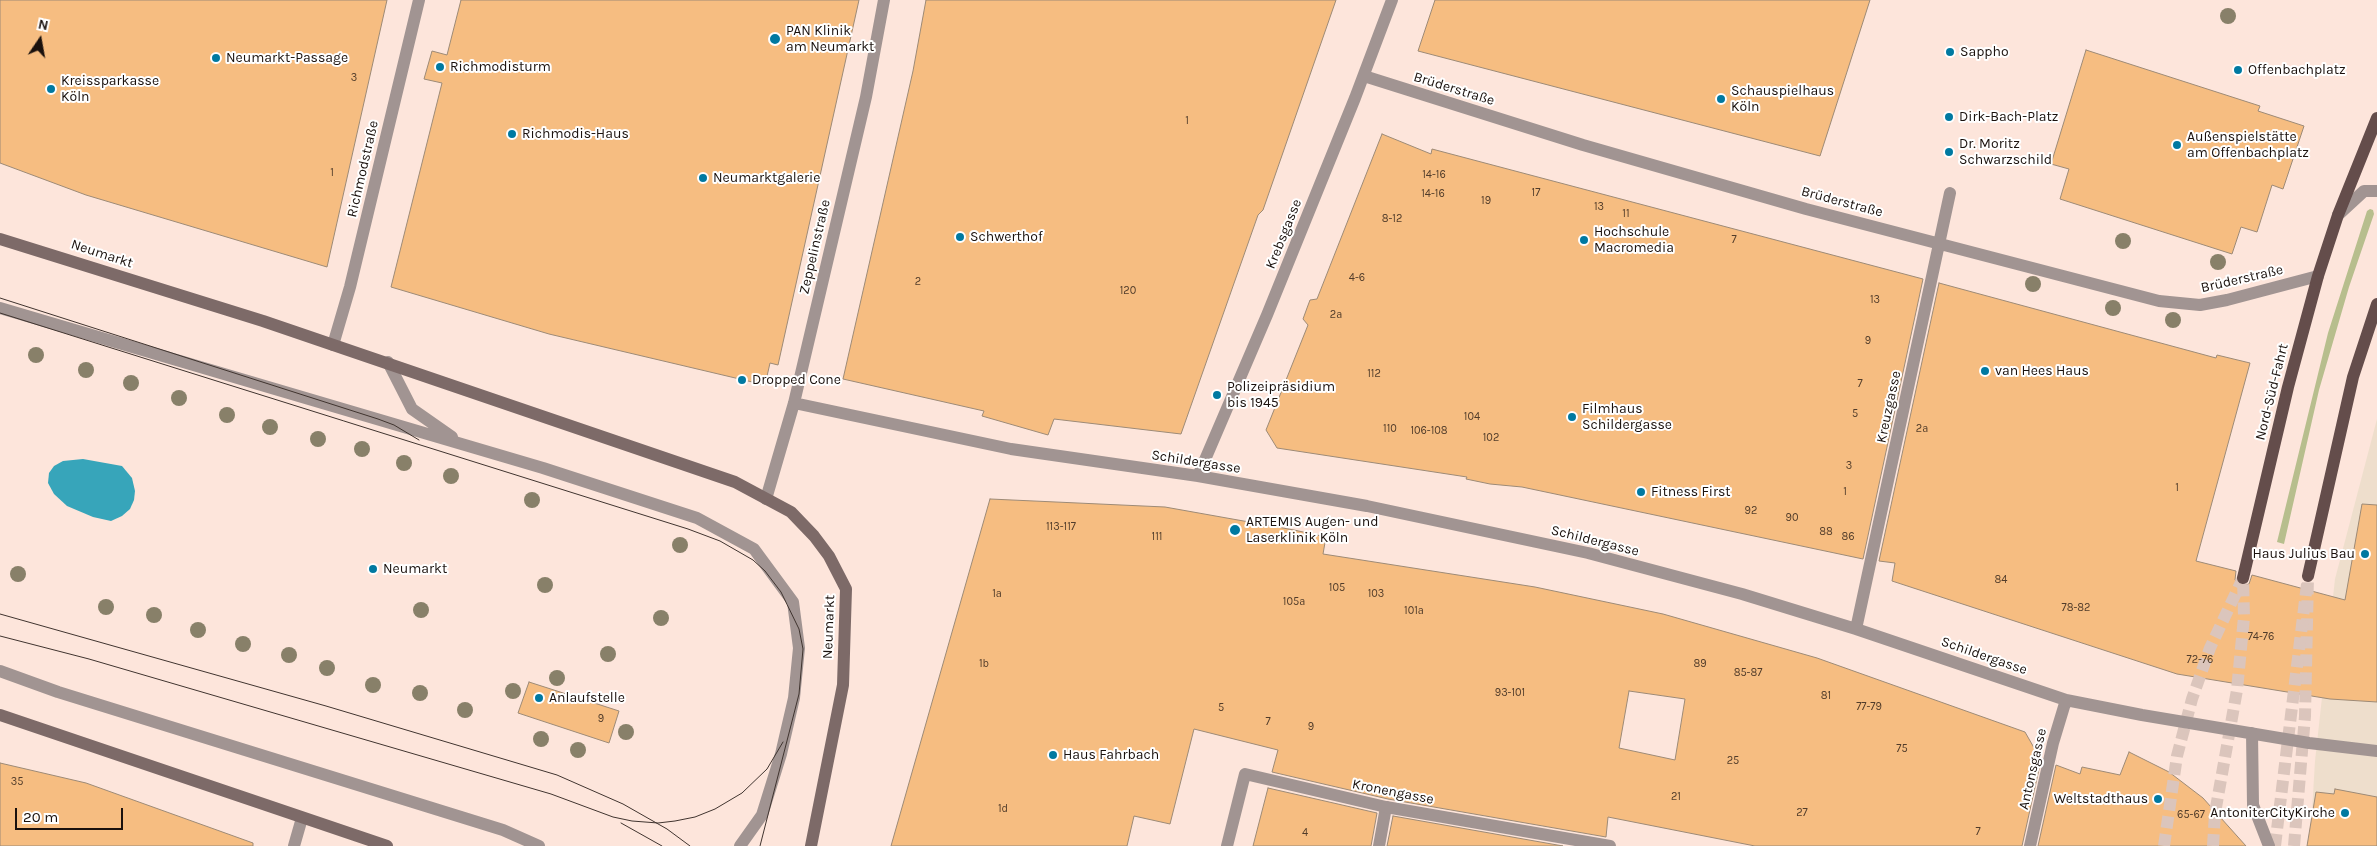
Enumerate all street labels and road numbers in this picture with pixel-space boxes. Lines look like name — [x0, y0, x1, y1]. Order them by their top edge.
street label: Brüderstraße — [1411, 69, 1497, 109]
street label: Richmodstraße — [344, 119, 382, 219]
street label: Brüderstraße — [1799, 183, 1885, 221]
street label: Krebsgasse — [1262, 197, 1306, 271]
street label: Zeppelinstraße — [796, 198, 834, 296]
street label: Neumarkt — [69, 236, 135, 272]
street label: Brüderstraße — [2199, 261, 2285, 297]
street label: Nord-Süd-Fahrt — [2252, 342, 2292, 442]
street label: Kreuzgasse — [1873, 369, 1905, 445]
street label: Schildergasse — [1150, 447, 1242, 477]
street label: Schildergasse — [1549, 522, 1641, 560]
street label: Neumarkt — [819, 595, 839, 659]
street label: Schildergasse — [1939, 633, 2029, 679]
street label: Antonsgasse — [2016, 727, 2050, 811]
street label: Kronengasse — [1351, 776, 1435, 808]

